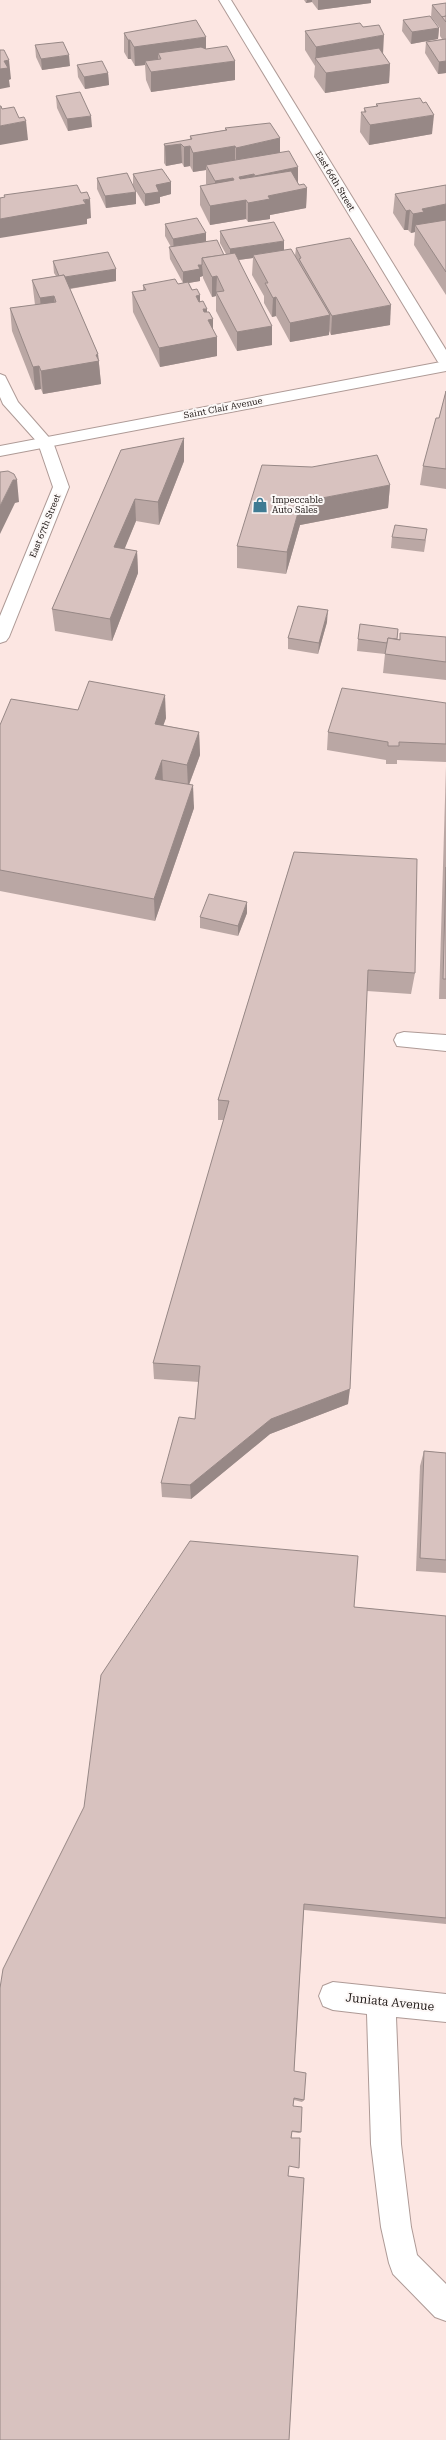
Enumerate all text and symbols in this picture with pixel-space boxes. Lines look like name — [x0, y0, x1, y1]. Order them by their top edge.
street label: East 66th Street — [313, 149, 357, 213]
street label: Saint Clair Avenue — [183, 395, 263, 421]
street label: East 67th Street — [28, 492, 63, 559]
place label: Impeccable Auto Sales — [272, 495, 323, 515]
shop icon: Impeccable Auto Sales — [251, 496, 269, 514]
street label: Juniata Avenue — [345, 1990, 435, 2014]

